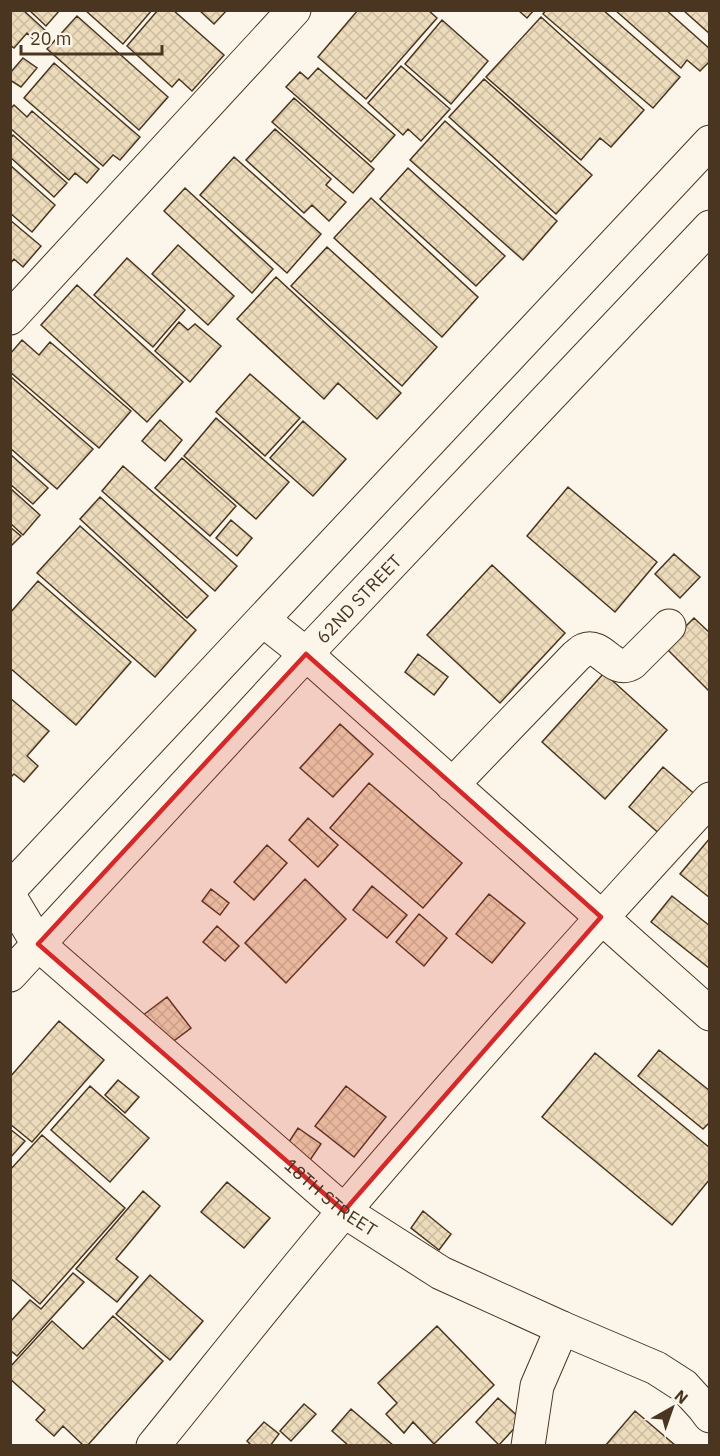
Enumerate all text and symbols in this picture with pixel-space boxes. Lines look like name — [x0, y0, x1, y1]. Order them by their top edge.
scale bar — [21, 18, 162, 56]
text: 20 m — [30, 27, 72, 50]
street label: 62ND STREET — [311, 549, 406, 648]
street label: 18TH STREET — [280, 1153, 382, 1241]
north arrow — [642, 1378, 702, 1438]
text: N — [671, 1385, 693, 1408]

